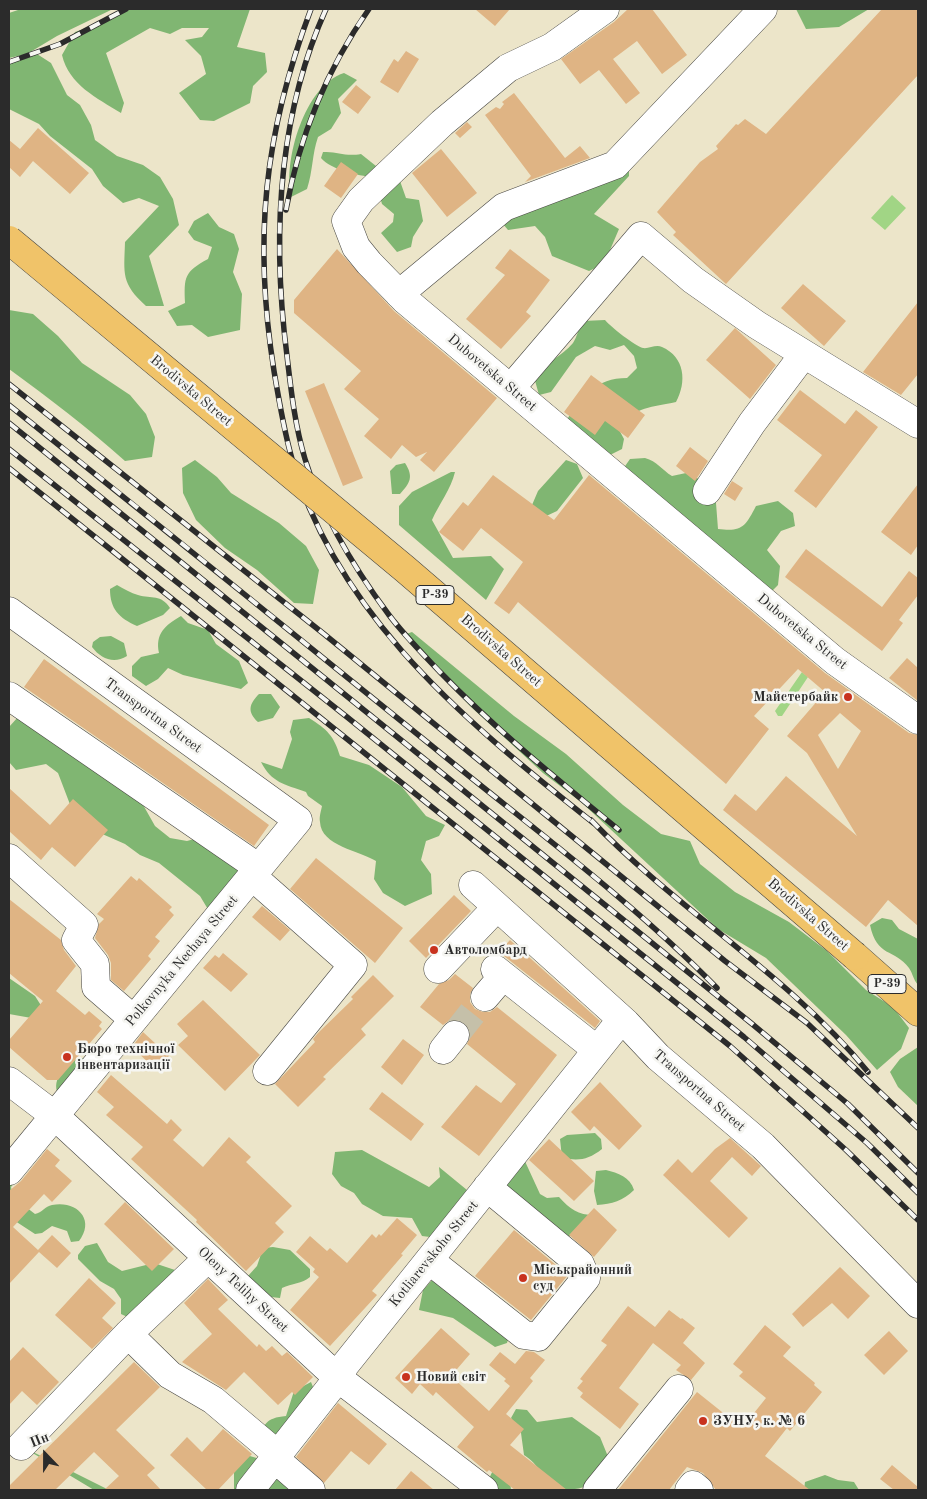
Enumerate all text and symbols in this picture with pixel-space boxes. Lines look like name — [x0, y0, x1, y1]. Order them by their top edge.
street label: Dubovetska Street — [444, 331, 540, 415]
street label: Brodivska Street — [146, 352, 236, 430]
road number: Р-39 — [416, 586, 454, 604]
street label: Dubovetska Street — [753, 590, 851, 674]
street label: Brodivska Street — [457, 611, 545, 691]
street label: Transportna Street — [101, 675, 205, 757]
place label: Майстербайк — [753, 689, 838, 705]
marker: Майстербайк — [842, 691, 854, 703]
street label: Brodivska Street — [764, 875, 852, 955]
street label: Polkovnyka Nechaya Street — [122, 892, 242, 1030]
place label: Автоломбард — [444, 942, 527, 958]
marker: Автоломбард — [428, 944, 440, 956]
road number: Р-39 — [868, 974, 906, 994]
place label: Бюро технічної інвентаризації — [77, 1041, 175, 1074]
street label: Transportna Street — [649, 1046, 749, 1136]
marker: Бюро технічної інвентаризації — [61, 1051, 73, 1063]
street label: Kotliarevskoho Street — [386, 1197, 482, 1311]
street label: Oleny Telihy Street — [194, 1244, 292, 1336]
place label: Міськрайонний суд — [533, 1262, 632, 1294]
marker: Міськрайонний суд — [517, 1272, 529, 1284]
place label: Новий світ — [416, 1369, 486, 1385]
marker: Новий світ — [400, 1371, 412, 1383]
place label: ЗУНУ, к. № 6 — [713, 1413, 805, 1429]
marker: ЗУНУ, к. № 6 — [697, 1415, 709, 1427]
north arrow — [20, 1429, 70, 1479]
text: Пн — [28, 1430, 51, 1450]

